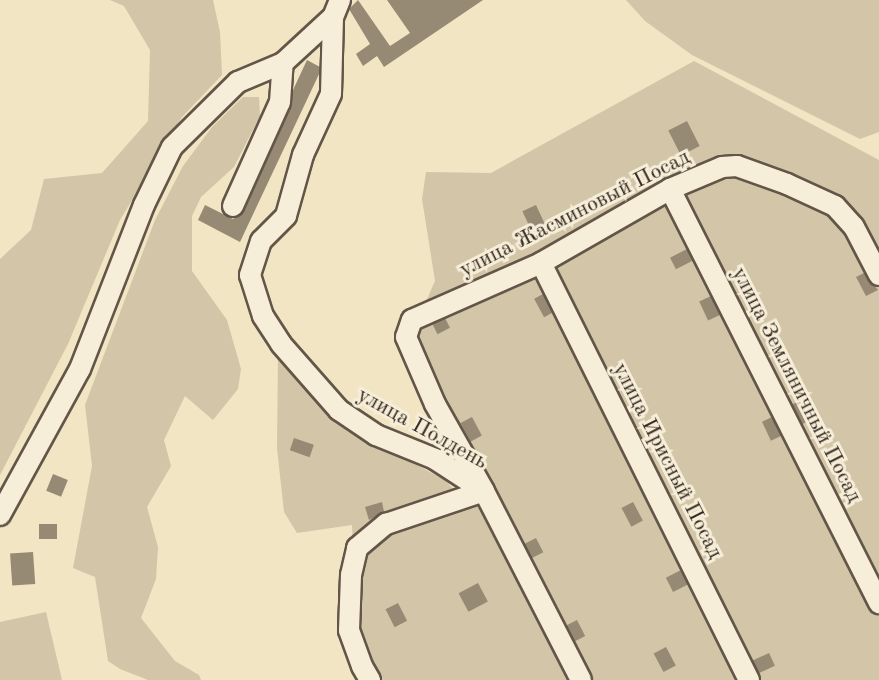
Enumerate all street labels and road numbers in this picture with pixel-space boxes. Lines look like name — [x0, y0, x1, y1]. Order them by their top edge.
street label: улица Жасминовый Посад — [455, 144, 695, 284]
street label: улица Земляничный Посад — [725, 263, 867, 507]
street label: улица Ирисный Посад — [606, 359, 728, 563]
street label: улица Полдень — [352, 382, 492, 476]

